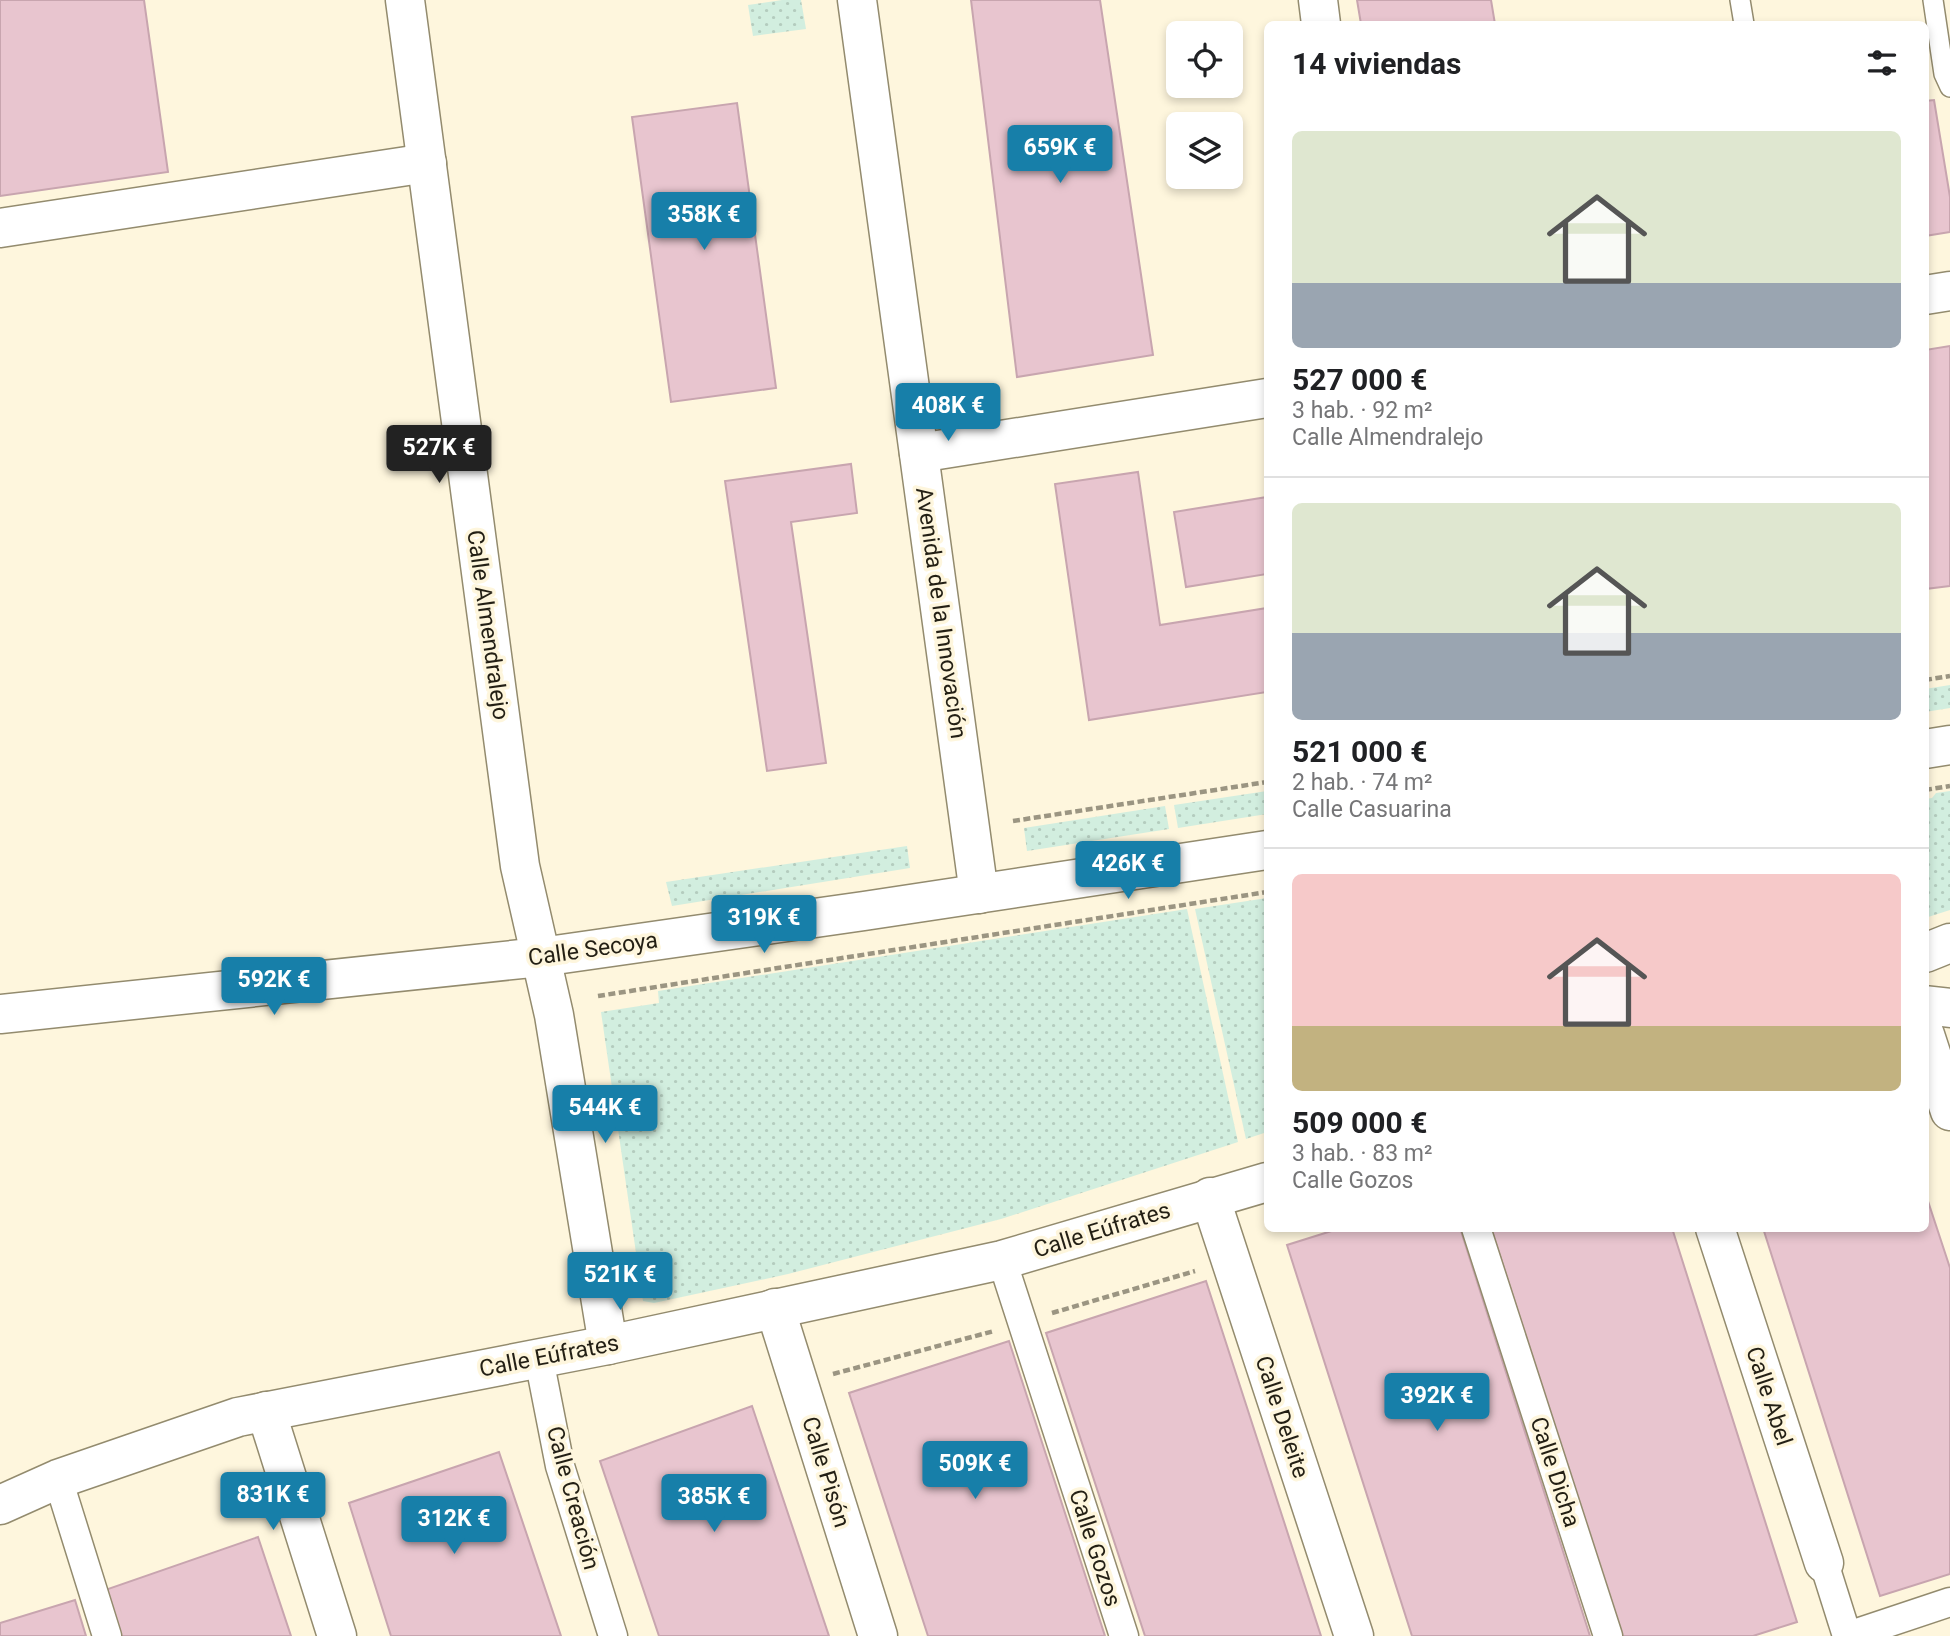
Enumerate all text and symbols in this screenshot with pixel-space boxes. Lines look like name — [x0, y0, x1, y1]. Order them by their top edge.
map controls — [1166, 21, 1243, 189]
button: locate — [1166, 21, 1243, 98]
icon: filters — [1863, 44, 1901, 82]
text: 14 viviendas — [1292, 46, 1462, 81]
button: layers — [1166, 112, 1243, 189]
pin: 659K € — [1003, 125, 1117, 185]
text: 659K € — [1023, 134, 1097, 161]
icon: home — [1534, 176, 1660, 302]
pin: 358K € — [647, 192, 761, 252]
text: 358K € — [667, 201, 741, 228]
text: 527 000 € — [1292, 362, 1427, 397]
pin: 408K € — [891, 384, 1005, 443]
text: 408K € — [911, 392, 985, 419]
text: 3 hab. · 92 m² — [1292, 397, 1432, 424]
text: Calle Almendralejo — [1292, 424, 1483, 451]
pin: 527K € — [382, 426, 496, 485]
text: 527K € — [402, 434, 476, 461]
street label: Avenida de la Innovación — [910, 486, 972, 740]
street label: Calle Almendralejo — [461, 528, 515, 722]
icon: home — [1534, 548, 1660, 674]
text: 521 000 € — [1292, 734, 1427, 769]
text: 2 hab. · 74 m² — [1292, 769, 1432, 796]
text: Calle Casuarina — [1292, 796, 1452, 823]
pin: 426K € — [1071, 842, 1185, 901]
text: 426K € — [1091, 850, 1165, 877]
pin: 319K € — [707, 895, 821, 955]
text: 319K € — [727, 904, 801, 931]
icon: home — [1534, 919, 1660, 1045]
street label: Calle Secoya — [526, 927, 660, 971]
pin: 592K € — [217, 958, 331, 1017]
text: 592K € — [237, 966, 311, 993]
pin: 544K € — [548, 1086, 662, 1145]
text: 544K € — [568, 1094, 642, 1121]
text: 509 000 € — [1292, 1105, 1427, 1140]
text: 3 hab. · 83 m² — [1292, 1140, 1432, 1167]
text: Calle Gozos — [1292, 1167, 1413, 1194]
street label: Calle Eúfrates — [1030, 1196, 1174, 1264]
pin: 521K € — [563, 1252, 677, 1312]
text: 521K € — [583, 1261, 657, 1288]
street label: Calle Eúfrates — [477, 1329, 621, 1383]
street label: Calle Abel — [1740, 1343, 1798, 1449]
street label: Calle Deleite — [1250, 1352, 1314, 1482]
pin: 392K € — [1380, 1374, 1494, 1433]
text: 392K € — [1400, 1382, 1474, 1409]
street label: Calle Pisón — [796, 1413, 856, 1531]
street label: Calle Dicha — [1524, 1413, 1586, 1531]
street label: Calle Creación — [541, 1423, 605, 1573]
pin: 509K € — [918, 1442, 1032, 1501]
text: 509K € — [938, 1450, 1012, 1477]
pin: 831K € — [216, 1472, 330, 1532]
pin: 385K € — [657, 1474, 771, 1534]
text: 831K € — [236, 1481, 310, 1508]
text: 385K € — [677, 1483, 751, 1510]
street label: Calle Gozos — [1063, 1486, 1127, 1610]
pin: 312K € — [397, 1496, 511, 1556]
text: 312K € — [417, 1505, 491, 1532]

